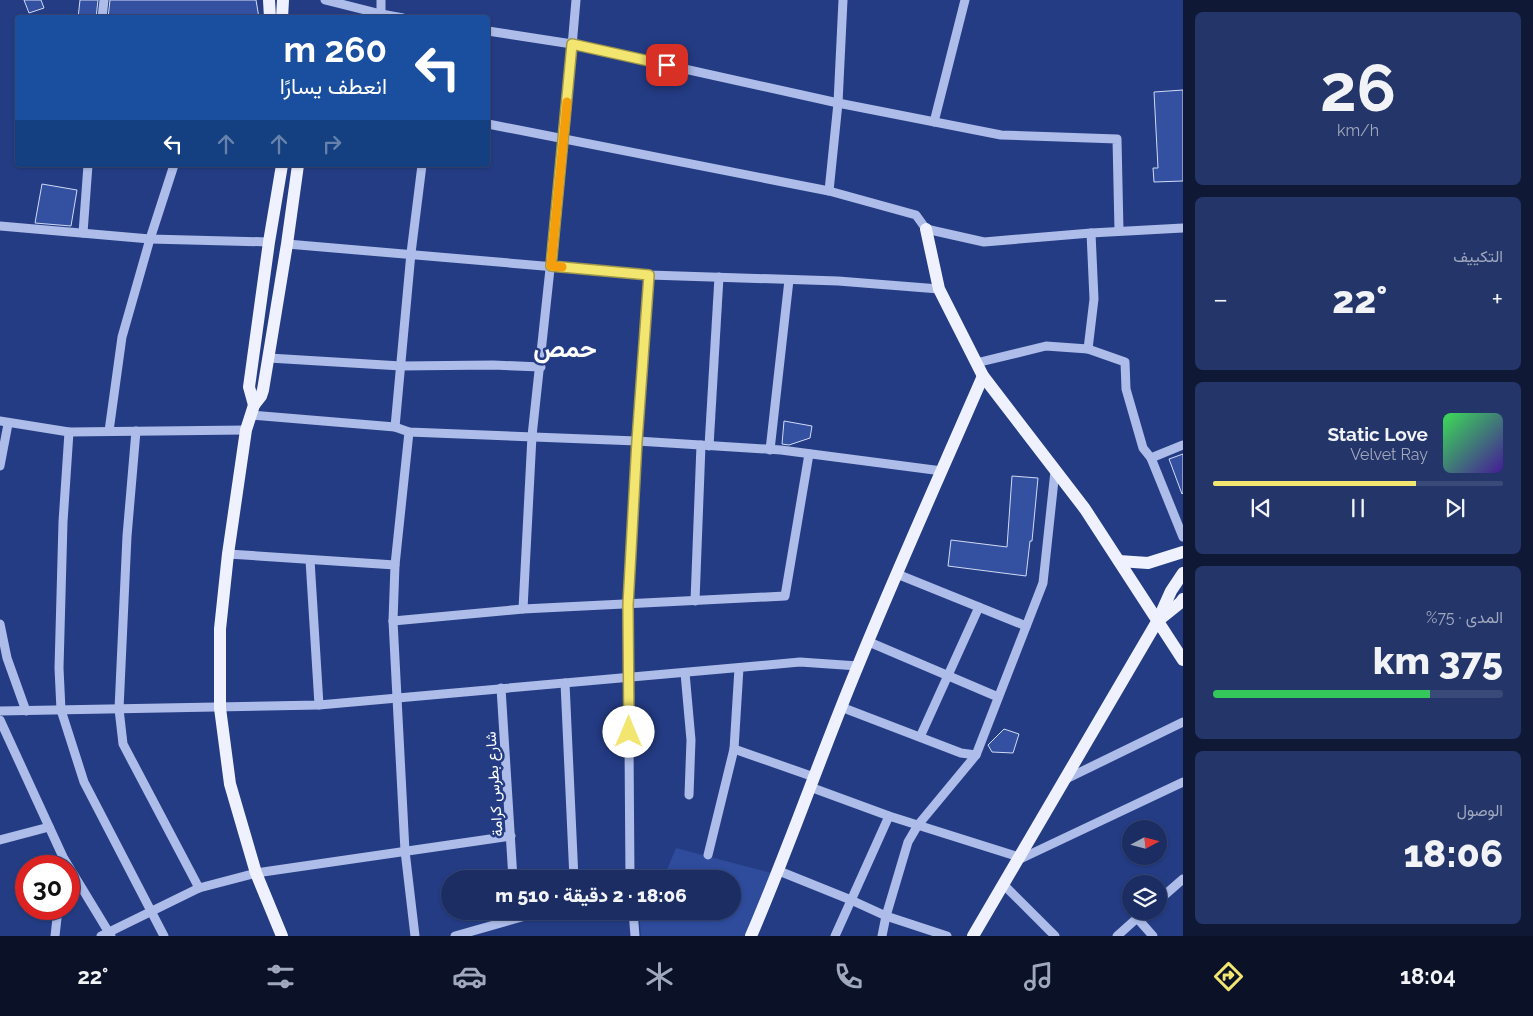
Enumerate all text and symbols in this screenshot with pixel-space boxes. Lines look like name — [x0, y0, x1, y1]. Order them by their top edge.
text: 260 m — [284, 29, 387, 70]
icon: left — [405, 35, 470, 100]
pin — [646, 44, 688, 86]
text: 26 — [1320, 50, 1396, 126]
icon: arrive — [653, 51, 681, 79]
text: انعطف يسارًا — [280, 73, 387, 99]
text: km/h — [1337, 121, 1379, 140]
icon: left — [159, 130, 187, 158]
icon: ahead — [212, 130, 240, 158]
icon: ahead — [265, 130, 293, 158]
icon: right — [318, 130, 346, 158]
text: التكييف — [1453, 247, 1503, 266]
text: 22° — [1332, 277, 1387, 322]
text: − — [1213, 283, 1228, 316]
text: + — [1491, 283, 1503, 316]
district label: حمص — [533, 333, 597, 364]
text: Static Love — [1327, 423, 1428, 445]
text: Velvet Ray — [1350, 445, 1428, 464]
icon: previous — [1247, 494, 1275, 522]
icon: pause — [1344, 494, 1372, 522]
icon: next — [1441, 494, 1469, 522]
text: المدى · 75% — [1426, 608, 1503, 627]
text: 375 km — [1373, 638, 1503, 683]
position arrow — [602, 705, 654, 757]
street label: شارع بطرس كرامة — [481, 731, 509, 837]
text: الوصول — [1457, 801, 1503, 820]
north arrow — [1122, 820, 1168, 865]
map controls — [1122, 820, 1167, 920]
text: 18:06 — [1403, 831, 1503, 876]
speed limit sign: 30 — [15, 855, 80, 920]
button: layers — [1122, 875, 1167, 920]
text: 18:06 · 2 دقيقة · 510 m — [495, 884, 687, 906]
icon: filters — [263, 959, 298, 994]
icon: car — [452, 959, 487, 994]
icon: climate — [642, 959, 677, 994]
icon: phone — [831, 959, 866, 994]
icon: music — [1021, 959, 1056, 994]
icon: directions — [1211, 959, 1246, 994]
text: 22° — [77, 963, 108, 989]
text: 18:04 — [1400, 963, 1456, 989]

